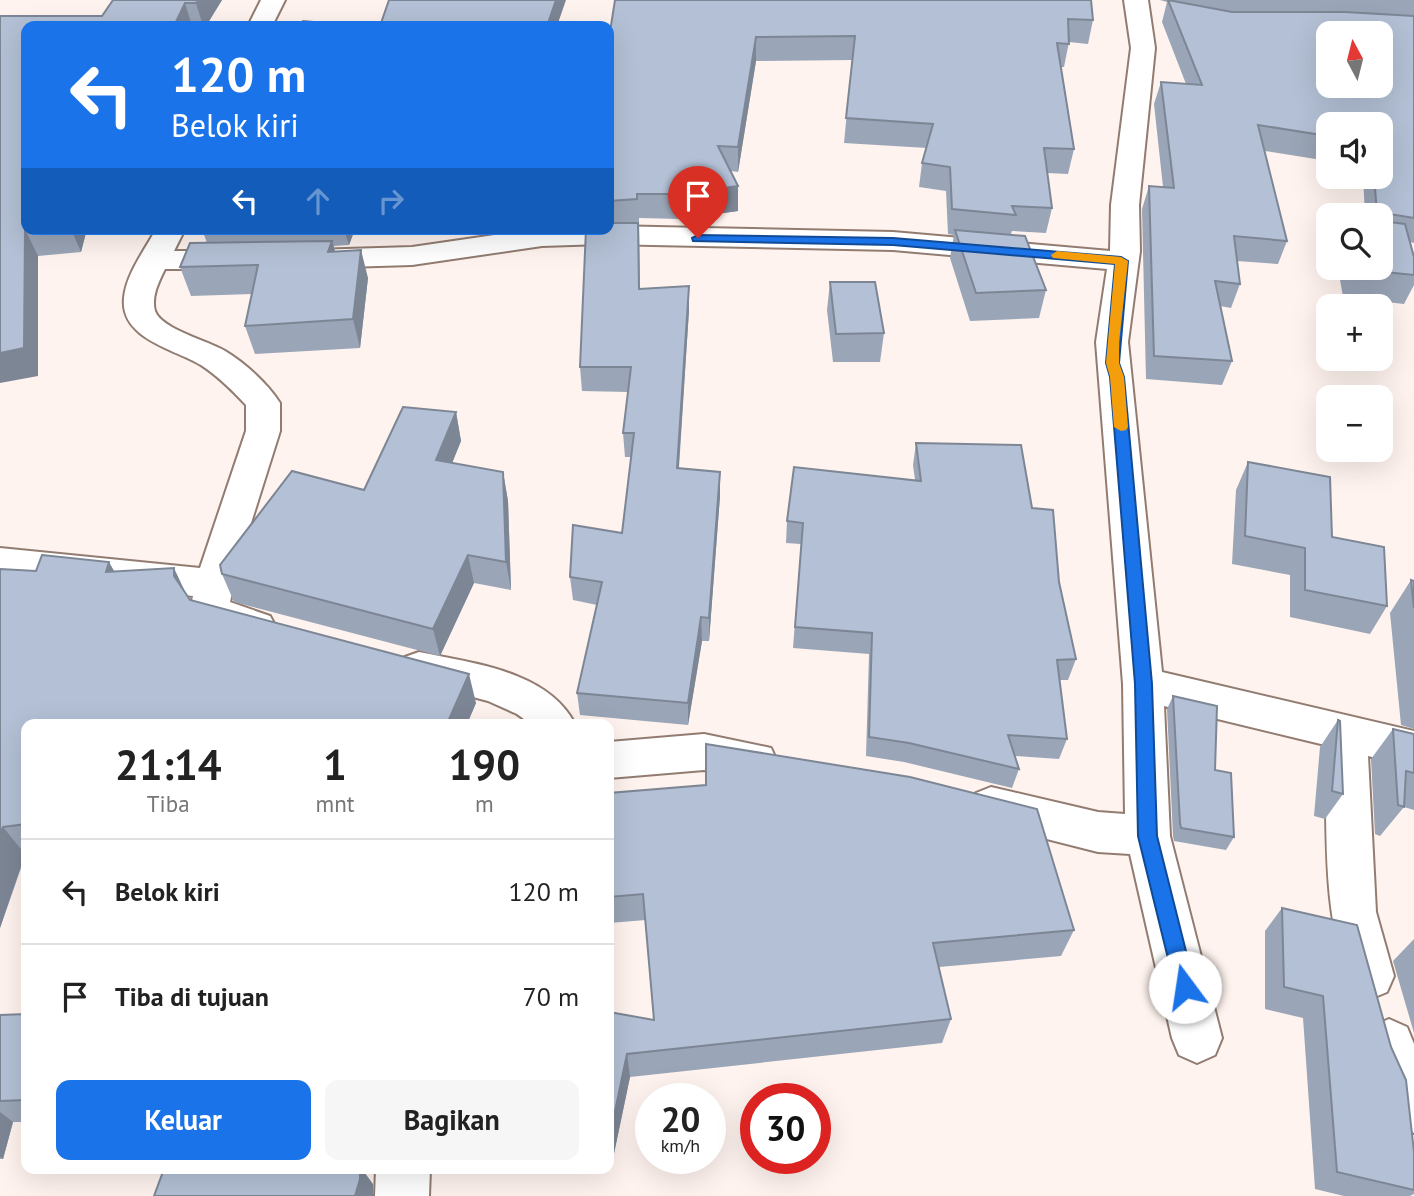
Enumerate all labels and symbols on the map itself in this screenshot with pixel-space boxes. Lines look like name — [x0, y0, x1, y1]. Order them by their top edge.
north arrow — [1316, 21, 1393, 98]
pin — [668, 166, 728, 238]
position arrow — [1148, 950, 1222, 1024]
speed limit sign: 30 — [740, 1083, 831, 1174]

